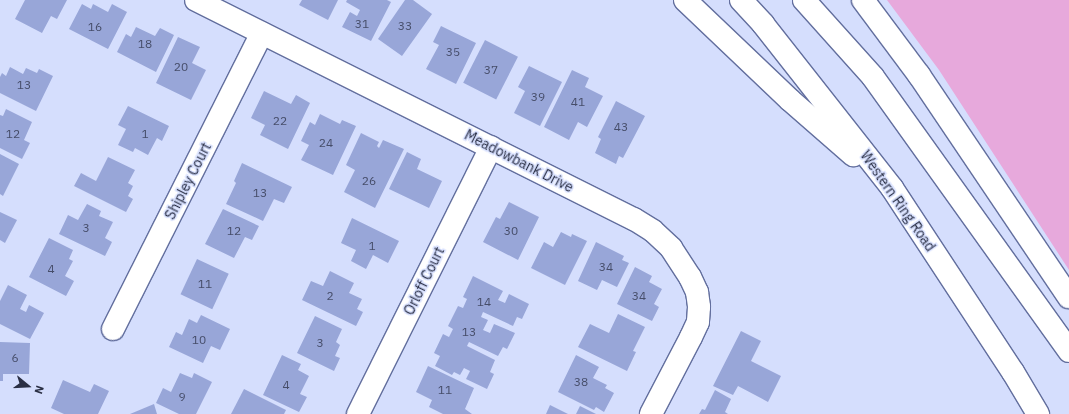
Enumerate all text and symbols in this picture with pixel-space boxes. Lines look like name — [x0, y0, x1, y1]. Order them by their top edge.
house number: 31 — [355, 17, 369, 31]
house number: 33 — [398, 19, 412, 33]
house number: 16 — [88, 20, 102, 34]
house number: 18 — [138, 37, 152, 51]
house number: 35 — [446, 45, 460, 59]
house number: 20 — [174, 60, 188, 74]
house number: 37 — [484, 63, 498, 77]
house number: 13 — [17, 78, 31, 92]
house number: 39 — [531, 90, 545, 104]
house number: 41 — [571, 95, 585, 109]
house number: 22 — [273, 114, 287, 128]
house number: 43 — [614, 120, 628, 134]
street label: Meadowbank Drive — [462, 126, 576, 196]
house number: 12 — [6, 127, 20, 141]
house number: 1 — [141, 127, 149, 141]
house number: 24 — [319, 136, 333, 150]
street label: Shipley Court — [161, 140, 215, 222]
street label: Western Ring Road — [857, 147, 939, 255]
house number: 26 — [362, 174, 376, 188]
house number: 13 — [253, 186, 267, 200]
house number: 3 — [82, 221, 90, 235]
house number: 12 — [227, 224, 241, 238]
house number: 30 — [504, 224, 518, 238]
house number: 1 — [368, 239, 376, 253]
street label: Orloff Court — [400, 244, 448, 318]
house number: 34 — [599, 260, 613, 274]
house number: 4 — [47, 262, 55, 276]
house number: 11 — [198, 277, 212, 291]
house number: 2 — [326, 289, 334, 303]
house number: 34 — [632, 289, 646, 303]
house number: 14 — [477, 295, 491, 309]
house number: 13 — [462, 325, 476, 339]
house number: 10 — [192, 333, 206, 347]
house number: 3 — [316, 336, 324, 350]
house number: 6 — [11, 351, 19, 365]
north arrow — [8, 366, 48, 406]
house number: 38 — [574, 375, 588, 389]
house number: 4 — [282, 378, 290, 392]
house number: 11 — [438, 383, 452, 397]
text: N — [32, 384, 47, 396]
house number: 9 — [178, 390, 186, 404]

